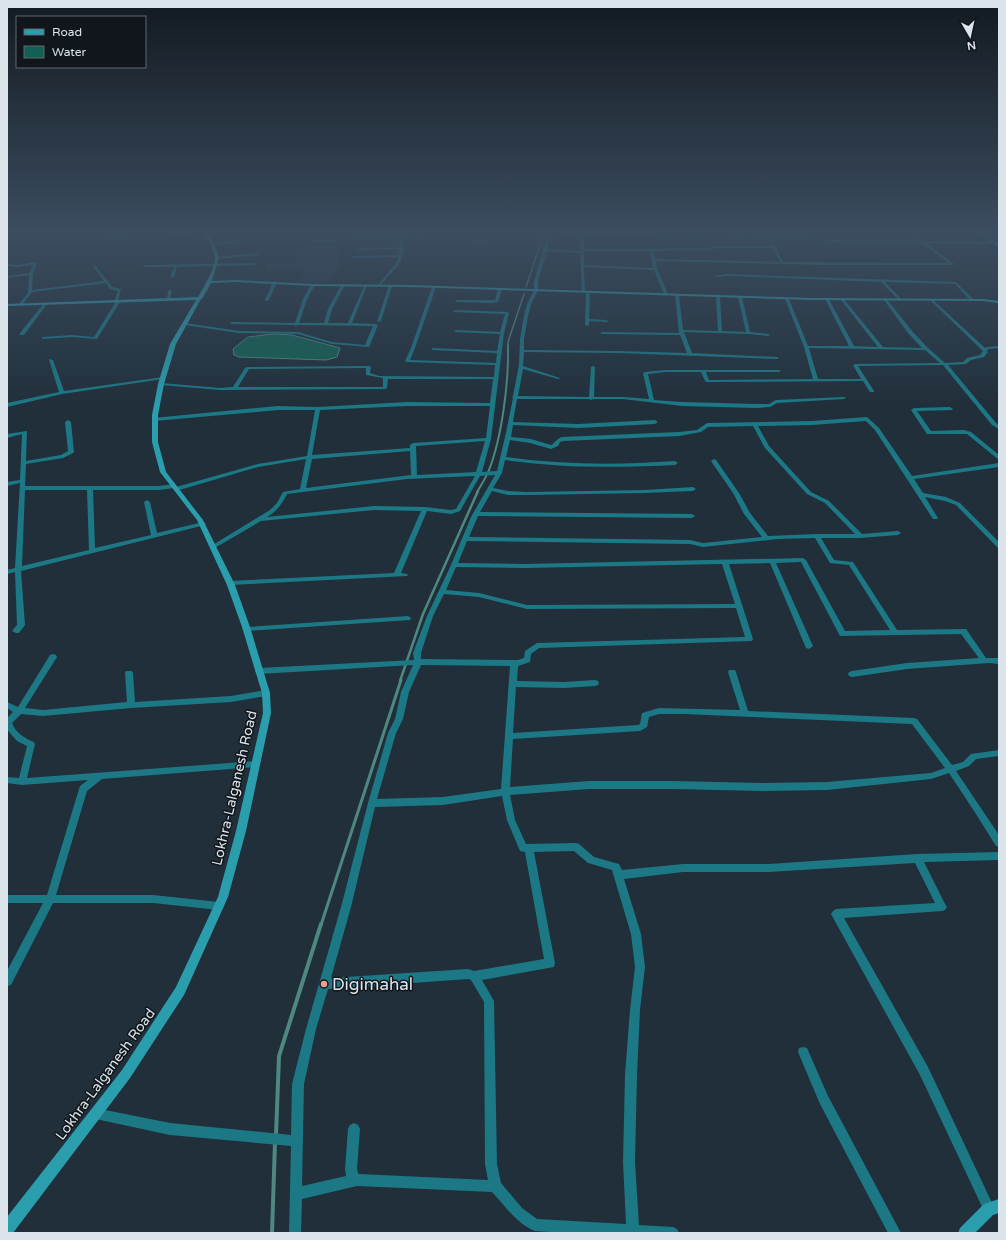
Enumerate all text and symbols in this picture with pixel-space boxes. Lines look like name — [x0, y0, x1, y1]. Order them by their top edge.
legend — [16, 16, 146, 68]
north arrow — [950, 16, 990, 56]
text: Road — [52, 25, 82, 39]
text: N — [966, 38, 977, 52]
text: Water — [52, 45, 87, 59]
street label: Lokhra-Lalganesh Road — [208, 709, 261, 867]
place label: Digimahal — [332, 974, 413, 995]
marker: Digimahal — [319, 979, 329, 989]
street label: Lokhra-Lalganesh Road — [52, 1005, 159, 1143]

